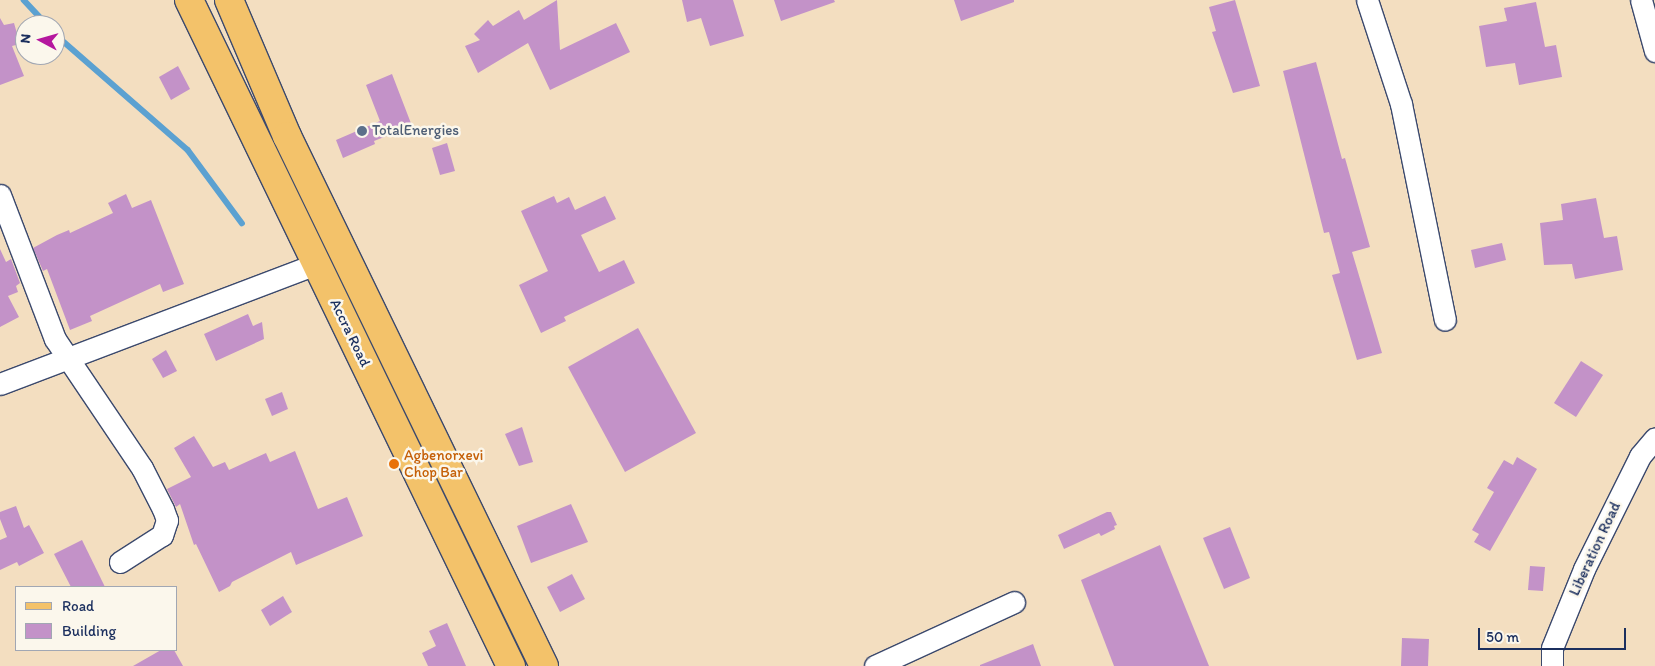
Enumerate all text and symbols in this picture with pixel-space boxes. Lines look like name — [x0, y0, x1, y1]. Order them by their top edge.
north arrow — [15, 15, 65, 65]
text: N — [17, 33, 35, 44]
place label: TotalEnergies — [372, 122, 459, 140]
marker: TotalEnergies — [356, 125, 368, 137]
street label: Accra Road — [326, 296, 374, 370]
place label: Agbenorxevi Chop Bar — [404, 446, 483, 481]
marker: Agbenorxevi Chop Bar — [388, 458, 400, 470]
street label: Liberation Road — [1565, 499, 1625, 599]
legend — [15, 586, 178, 651]
text: Road — [62, 597, 94, 615]
scale bar — [1480, 618, 1628, 650]
text: Building — [62, 622, 116, 640]
text: 50 m — [1486, 628, 1519, 646]

